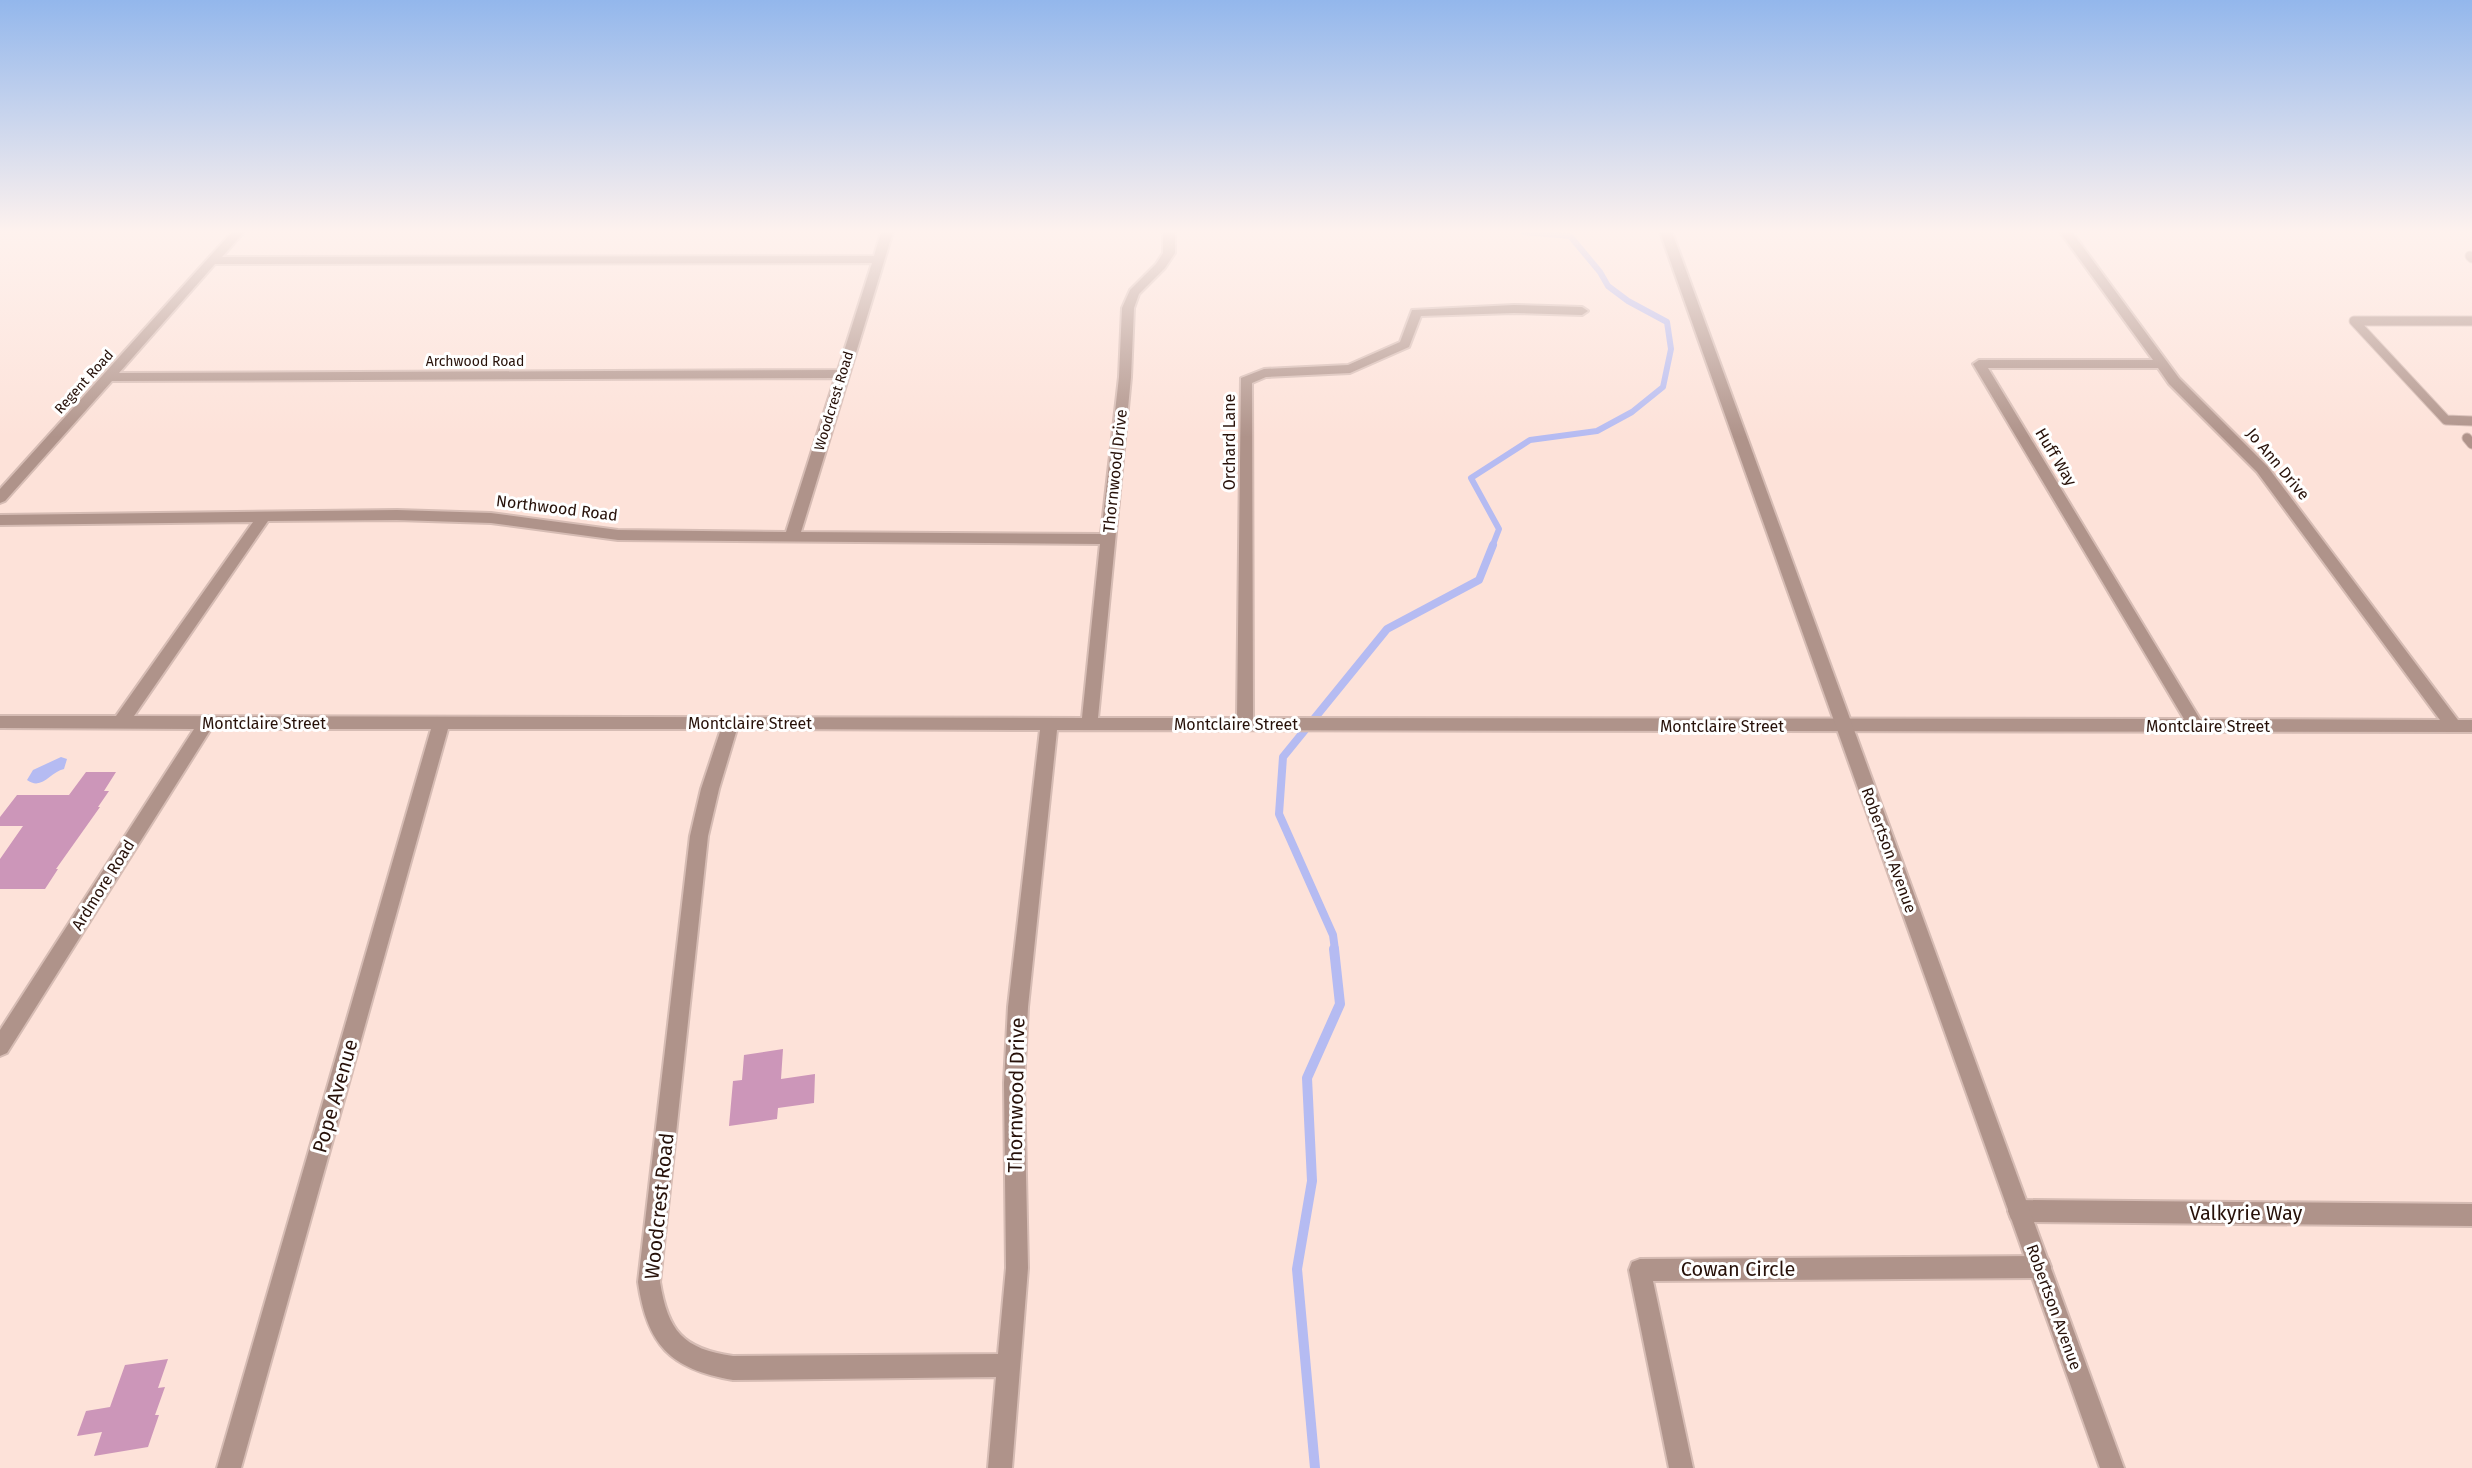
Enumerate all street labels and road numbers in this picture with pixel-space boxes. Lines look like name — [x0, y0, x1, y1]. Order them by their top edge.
street label: Regent Road — [51, 347, 117, 417]
street label: Woodcrest Road — [811, 349, 857, 453]
street label: Archwood Road — [426, 353, 524, 370]
street label: Orchard Lane — [1220, 394, 1239, 490]
street label: Thornwood Drive — [1099, 408, 1131, 534]
street label: Jo Ann Drive — [2242, 424, 2314, 504]
street label: Huff Way — [2031, 425, 2081, 490]
street label: Northwood Road — [495, 491, 619, 525]
street label: Montclaire Street — [202, 714, 326, 733]
street label: Montclaire Street — [688, 714, 812, 733]
street label: Montclaire Street — [1174, 715, 1298, 734]
street label: Montclaire Street — [1660, 717, 1784, 736]
street label: Montclaire Street — [2146, 717, 2270, 736]
street label: Robertson Avenue — [1857, 784, 1921, 916]
street label: Ardmore Road — [68, 836, 138, 934]
street label: Thornwood Drive — [1003, 1017, 1029, 1173]
street label: Pope Avenue — [307, 1036, 363, 1156]
street label: Woodcrest Road — [639, 1132, 679, 1280]
street label: Valkyrie Way — [2190, 1201, 2303, 1225]
street label: Robertson Avenue — [2022, 1241, 2086, 1373]
street label: Cowan Circle — [1681, 1257, 1795, 1281]

